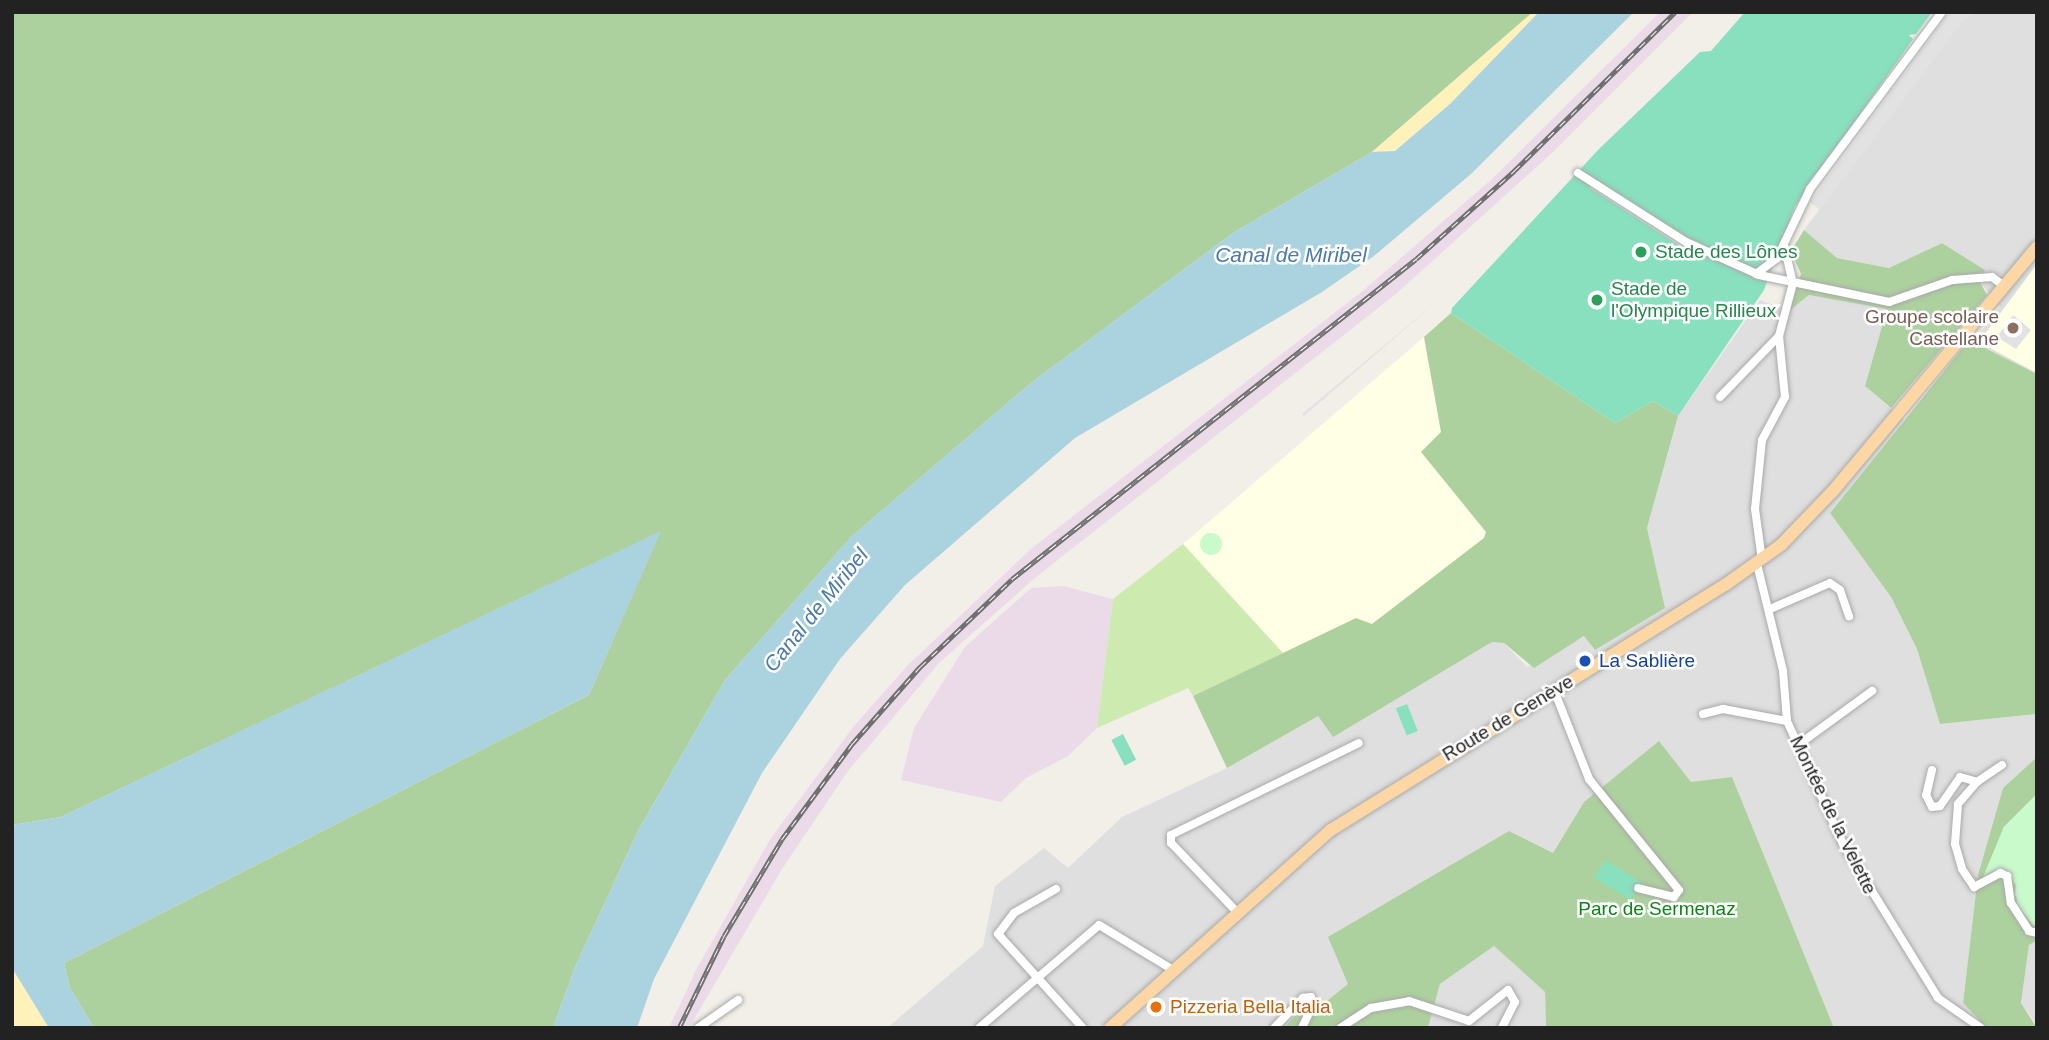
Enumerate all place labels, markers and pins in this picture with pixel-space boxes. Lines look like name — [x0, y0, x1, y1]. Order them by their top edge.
place label: Stade des Lônes — [1655, 241, 1798, 263]
marker: Stade des Lônes — [1633, 244, 1649, 260]
place label: Stade de l'Olympique Rillieux — [1611, 278, 1776, 322]
marker: Stade de l'Olympique Rillieux — [1589, 292, 1605, 308]
place label: Groupe scolaire Castellane — [1865, 306, 1999, 350]
marker: Groupe scolaire Castellane — [2005, 320, 2021, 336]
place label: La Sablière — [1599, 650, 1695, 672]
marker: La Sablière — [1577, 653, 1593, 669]
place label: Pizzeria Bella Italia — [1170, 996, 1331, 1018]
marker: Pizzeria Bella Italia — [1148, 999, 1164, 1015]

